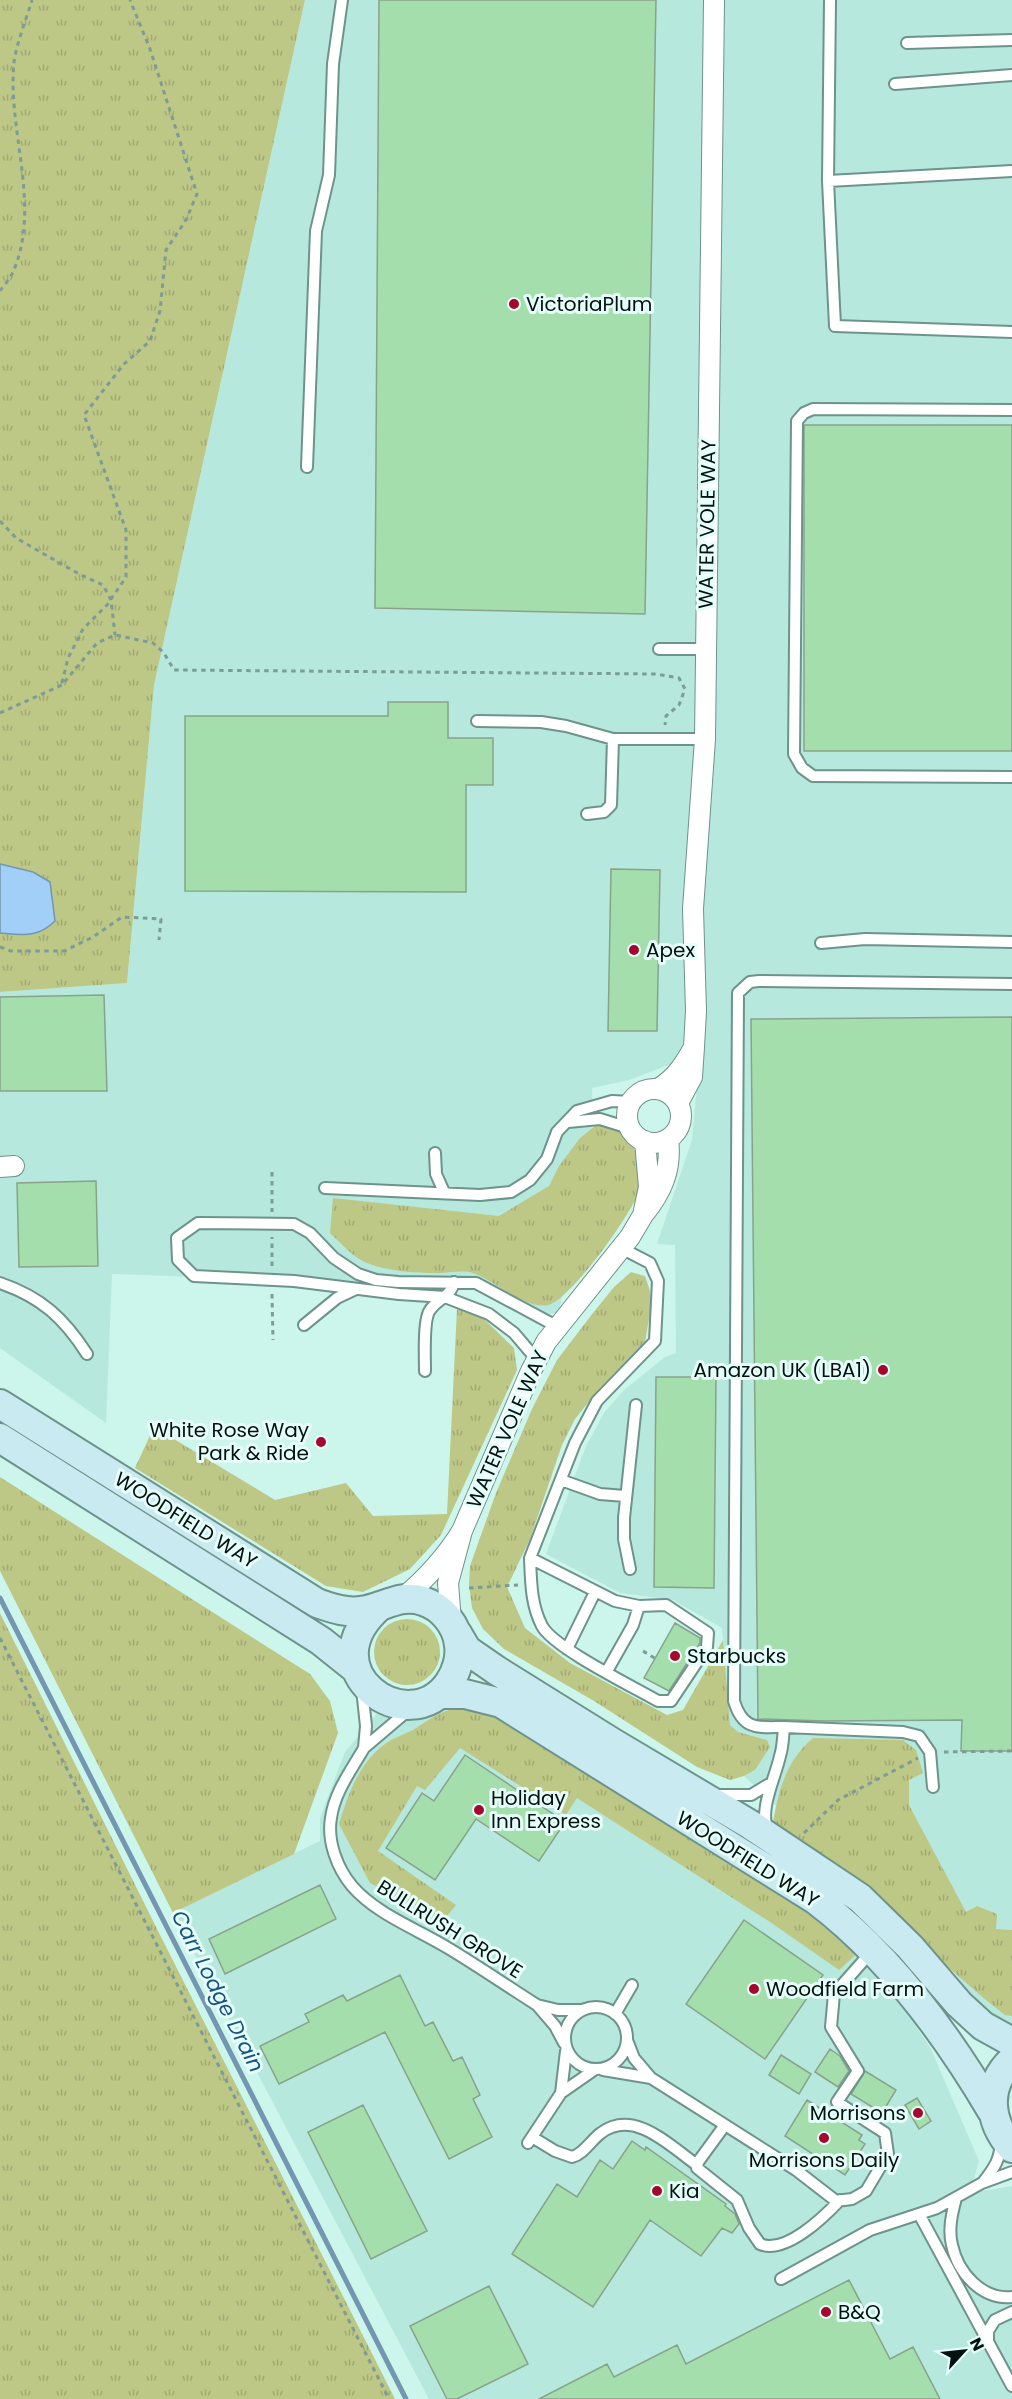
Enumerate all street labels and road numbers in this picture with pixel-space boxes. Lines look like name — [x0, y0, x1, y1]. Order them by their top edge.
street label: WATER VOLE WAY — [692, 439, 722, 609]
street label: WATER VOLE WAY — [460, 1345, 554, 1512]
street label: WOODFIELD WAY — [109, 1465, 263, 1575]
street label: WOODFIELD WAY — [671, 1804, 825, 1914]
street label: BULLRUSH GROVE — [372, 1873, 528, 1985]

